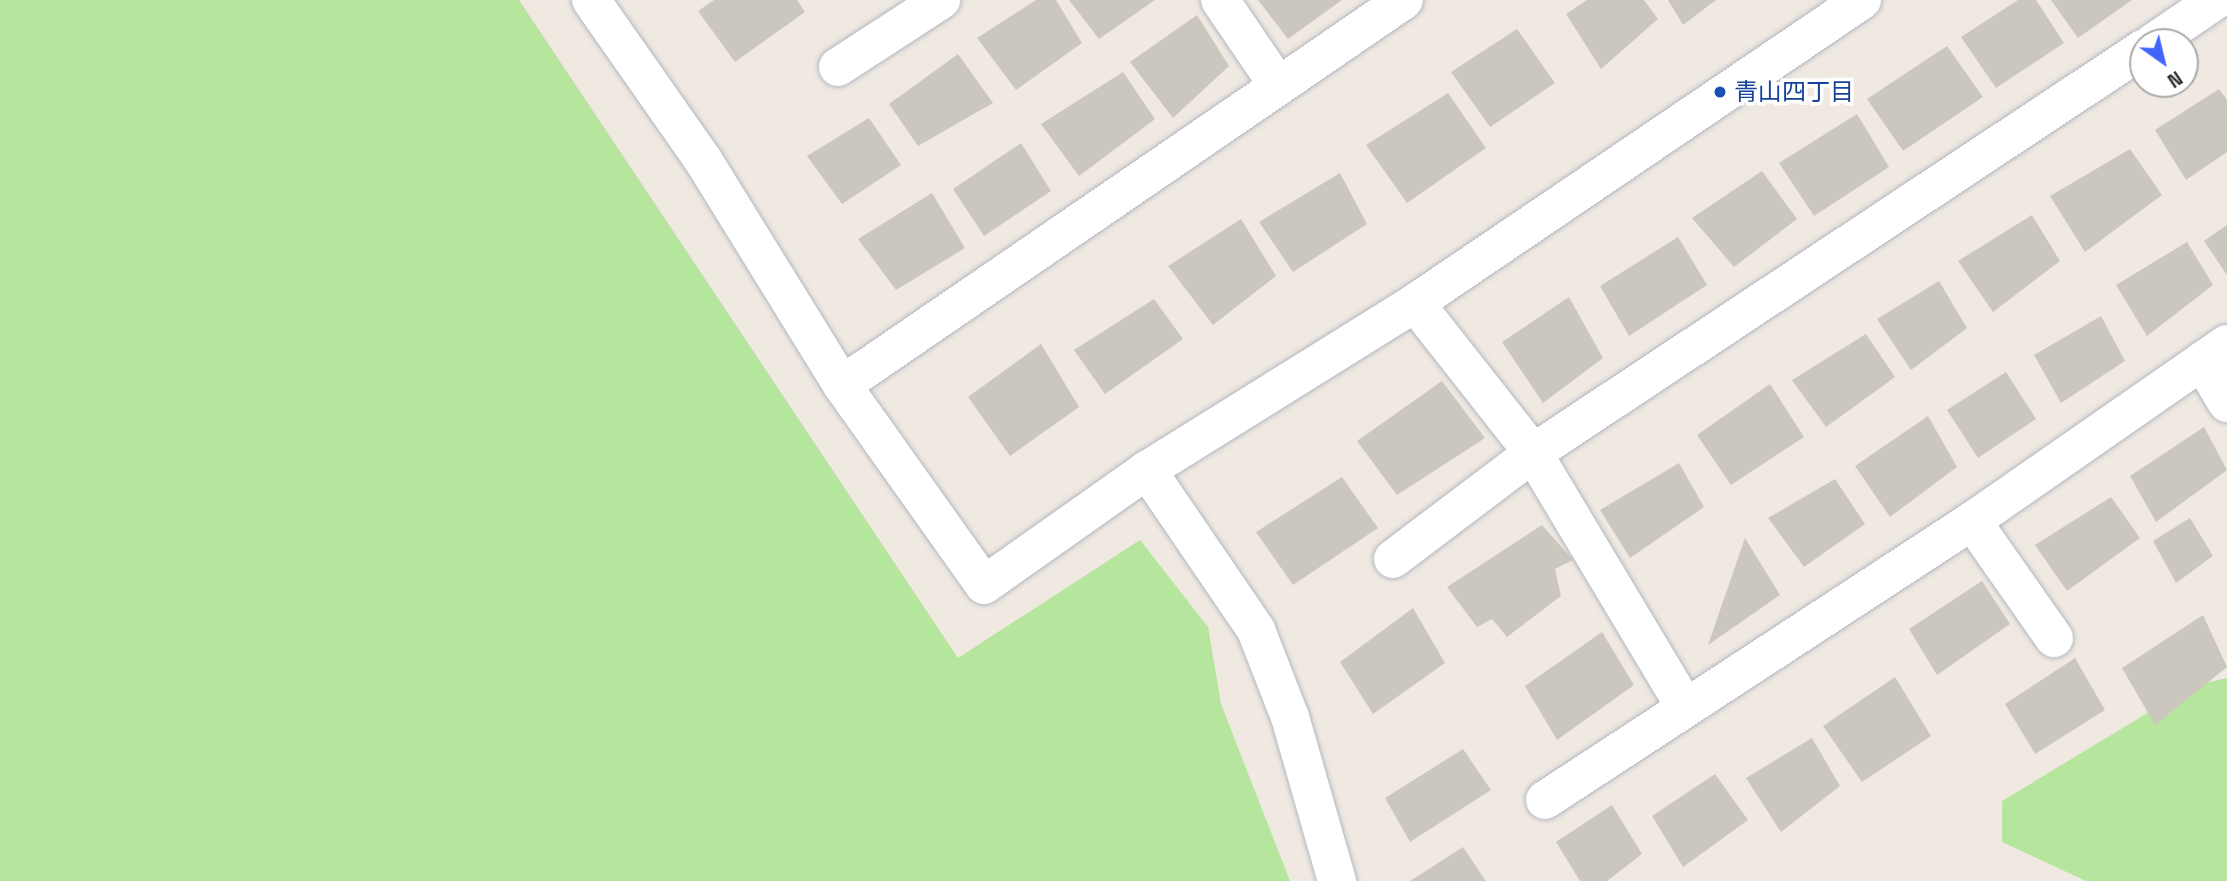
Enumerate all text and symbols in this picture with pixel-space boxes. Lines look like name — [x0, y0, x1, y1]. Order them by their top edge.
north arrow — [2129, 28, 2199, 98]
text: N — [2163, 65, 2187, 93]
place label: 青山四丁目 — [1734, 78, 1854, 106]
marker: 青山四丁目 — [1712, 84, 1728, 100]

